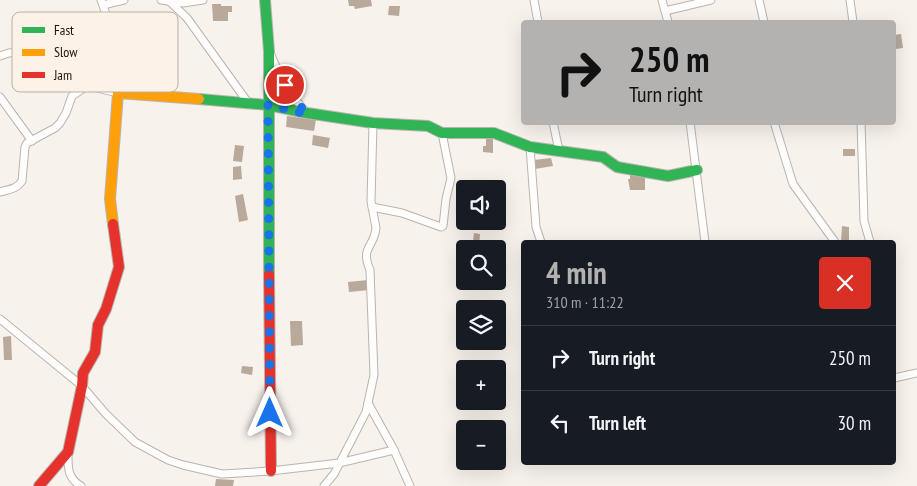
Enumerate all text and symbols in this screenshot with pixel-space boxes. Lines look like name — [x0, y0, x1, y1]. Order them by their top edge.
legend — [12, 12, 178, 92]
text: Fast — [54, 21, 74, 39]
text: 250 m — [629, 36, 710, 82]
icon: right — [546, 40, 611, 105]
text: Slow — [54, 43, 78, 61]
pin — [264, 64, 306, 106]
text: Jam — [53, 66, 72, 84]
icon: arrive — [271, 71, 299, 99]
text: Turn right — [629, 80, 703, 108]
map controls — [456, 180, 506, 470]
button: sound — [456, 180, 506, 230]
button: search — [456, 240, 506, 290]
text: 4 min — [546, 253, 607, 292]
button: close — [819, 257, 871, 309]
text: 310 m · 11:22 — [546, 292, 624, 312]
button: layers — [456, 300, 506, 350]
icon: right — [546, 344, 574, 372]
text: Turn right — [589, 346, 655, 370]
text: 250 m — [829, 346, 871, 370]
button: + — [456, 360, 506, 410]
position arrow — [243, 386, 295, 438]
icon: left — [546, 409, 574, 437]
text: Turn left — [589, 411, 646, 435]
text: 30 m — [838, 411, 871, 435]
button: − — [456, 420, 506, 470]

